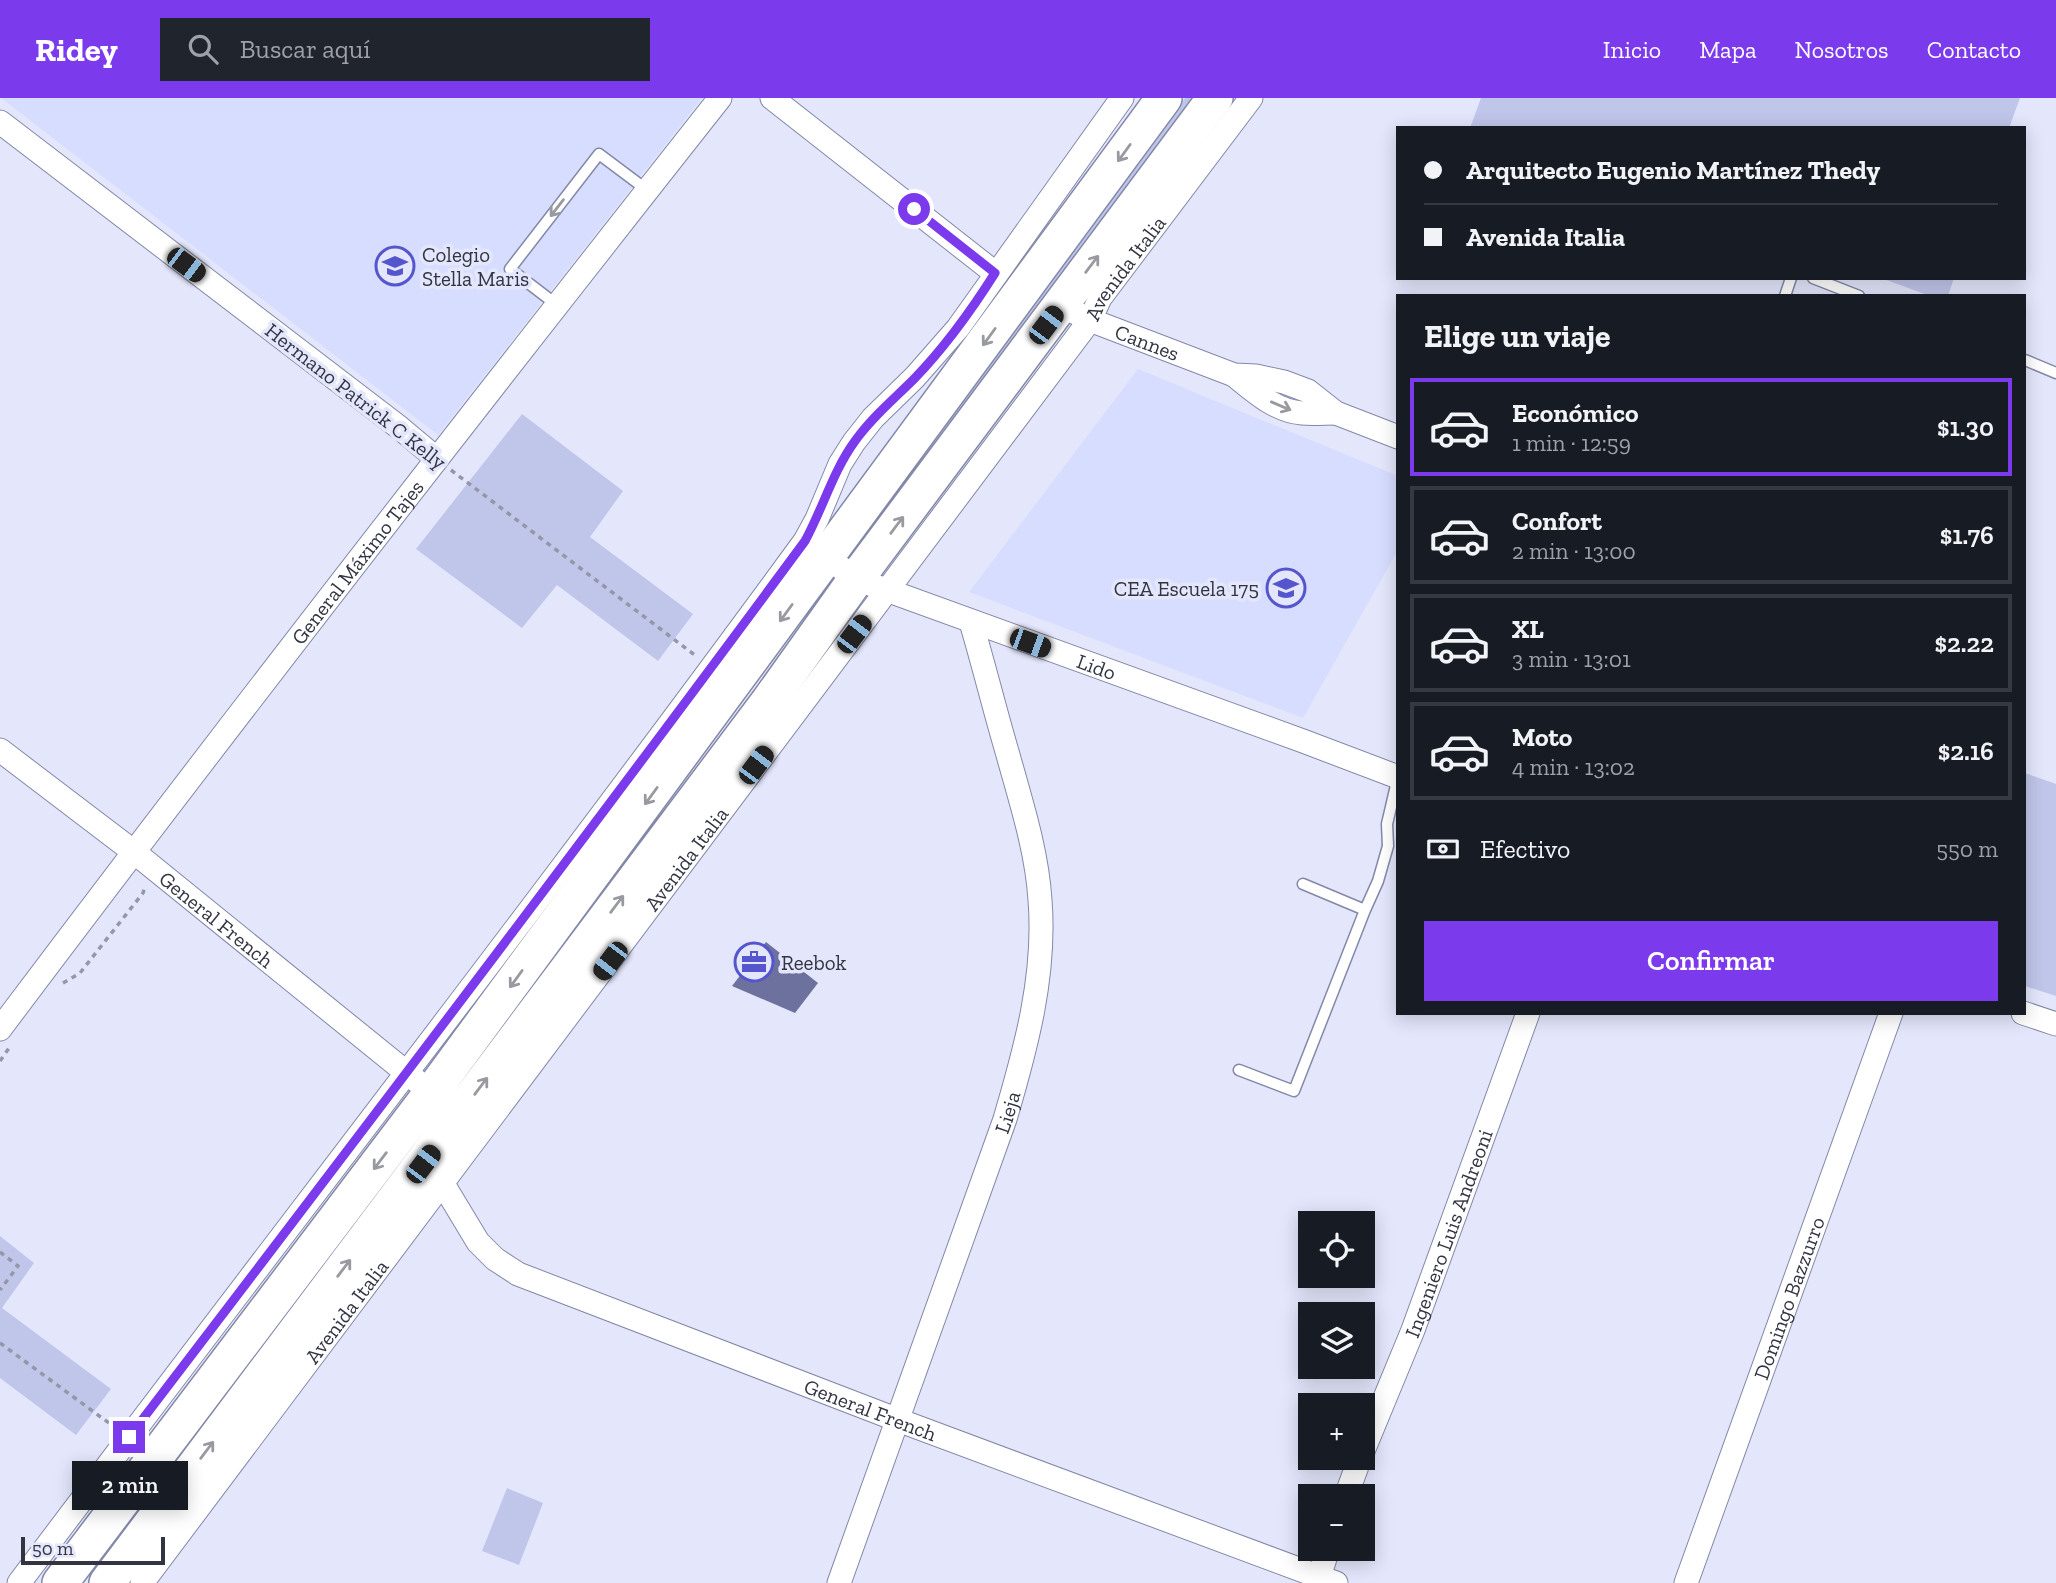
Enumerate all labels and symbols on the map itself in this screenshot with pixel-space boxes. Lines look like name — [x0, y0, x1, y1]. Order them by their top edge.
one-way arrow — [1116, 143, 1131, 162]
route start — [898, 193, 930, 225]
one-way arrow — [550, 198, 565, 217]
street label: Avenida Italia — [1079, 210, 1170, 324]
place label: Colegio Stella Maris — [422, 242, 529, 291]
car — [163, 244, 210, 286]
school or university icon: Colegio Stella Maris — [374, 245, 416, 287]
one-way arrow — [1084, 255, 1099, 273]
car — [1025, 302, 1068, 348]
street label: Hermano Patrick C Kelly — [261, 318, 452, 475]
street label: Cannes — [1112, 318, 1183, 366]
one-way arrow — [982, 327, 997, 346]
one-way arrow — [1270, 400, 1291, 413]
street label: General Máximo Tajes — [286, 475, 429, 649]
one-way arrow — [890, 516, 905, 534]
school or university icon: CEA Escuela 175 — [1265, 567, 1307, 609]
place label: CEA Escuela 175 — [1114, 576, 1259, 601]
one-way arrow — [779, 603, 794, 622]
car — [833, 611, 876, 657]
car — [1007, 626, 1054, 660]
street label: Lido — [1074, 648, 1120, 685]
car — [735, 742, 778, 788]
one-way arrow — [644, 786, 658, 805]
street label: Avenida Italia — [639, 802, 733, 915]
street label: General French — [155, 865, 279, 973]
one-way arrow — [609, 895, 624, 914]
car — [589, 938, 632, 984]
office icon: Reebok — [733, 941, 775, 983]
place label: Reebok — [781, 950, 846, 975]
one-way arrow — [509, 969, 524, 988]
one-way arrow — [473, 1078, 488, 1096]
street label: Lieja — [988, 1088, 1025, 1137]
street label: Ingeniero Luis Andreoni — [1399, 1126, 1497, 1341]
car — [402, 1141, 445, 1187]
one-way arrow — [372, 1151, 387, 1170]
street label: Domingo Bazzurro — [1748, 1213, 1829, 1383]
street label: Avenida Italia — [299, 1254, 393, 1368]
one-way arrow — [337, 1259, 351, 1278]
street label: General French — [801, 1373, 941, 1446]
route end — [113, 1421, 145, 1453]
one-way arrow — [200, 1441, 215, 1460]
callout: 2 min — [71, 1462, 187, 1510]
scale bar — [21, 1534, 164, 1566]

